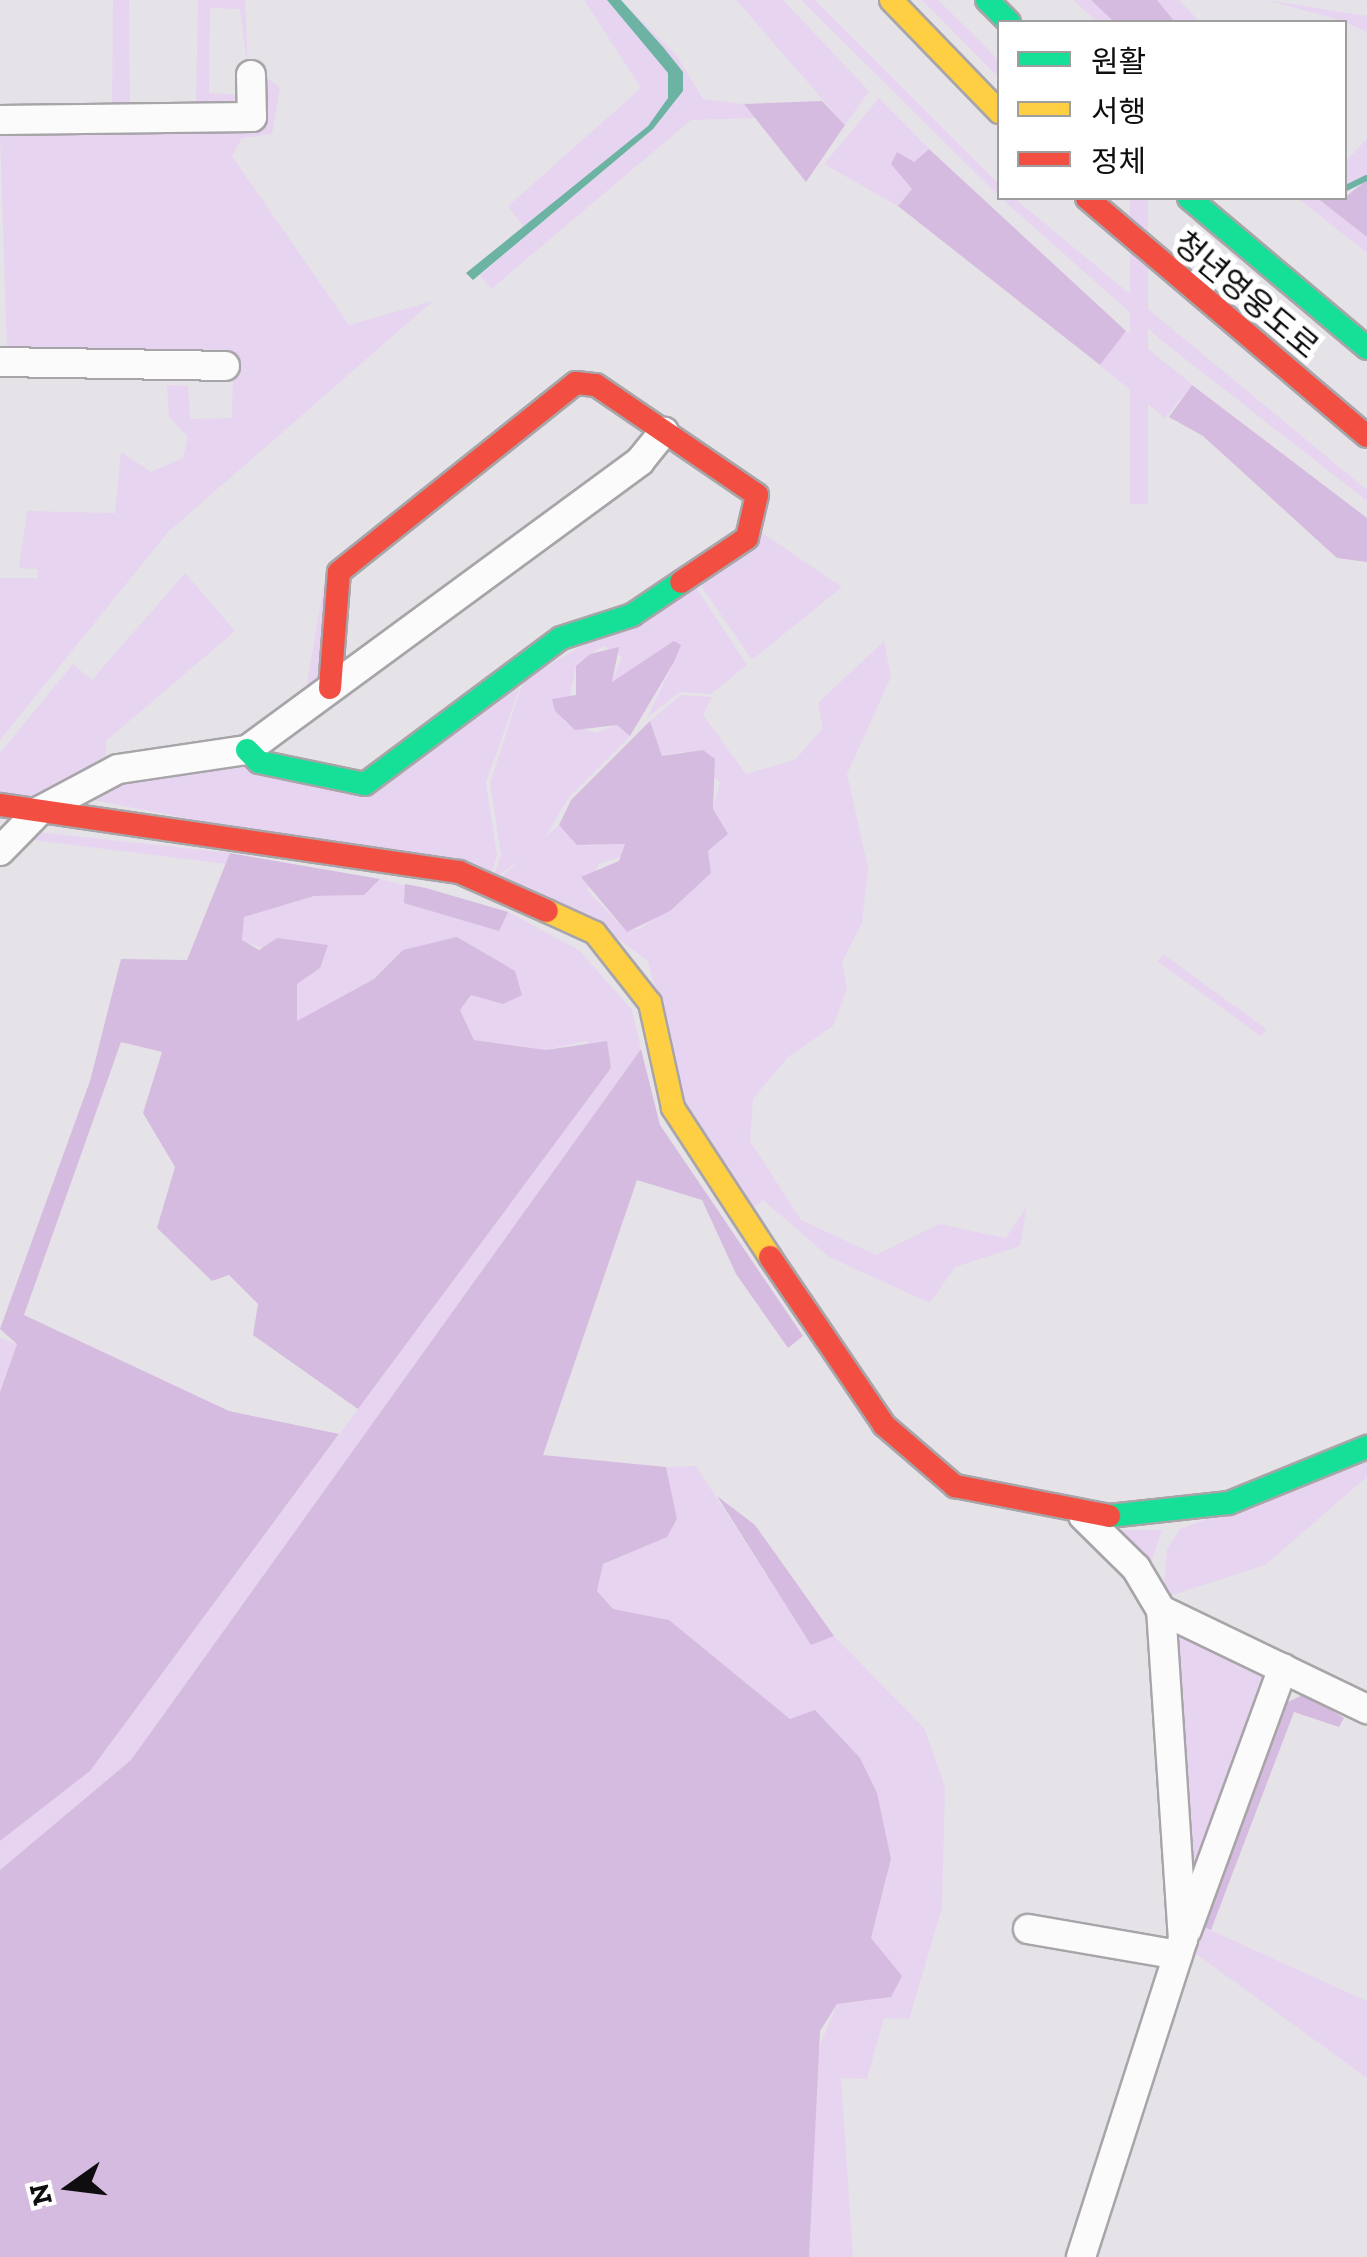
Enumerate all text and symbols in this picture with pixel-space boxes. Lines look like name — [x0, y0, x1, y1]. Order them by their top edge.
legend — [997, 20, 1347, 200]
text: 원활 — [1091, 44, 1146, 80]
text: 서행 — [1091, 94, 1146, 130]
text: 정체 — [1091, 144, 1146, 180]
street label: 청년영웅도로 — [1166, 224, 1326, 366]
north arrow — [20, 2137, 120, 2237]
text: N — [22, 2180, 59, 2209]

